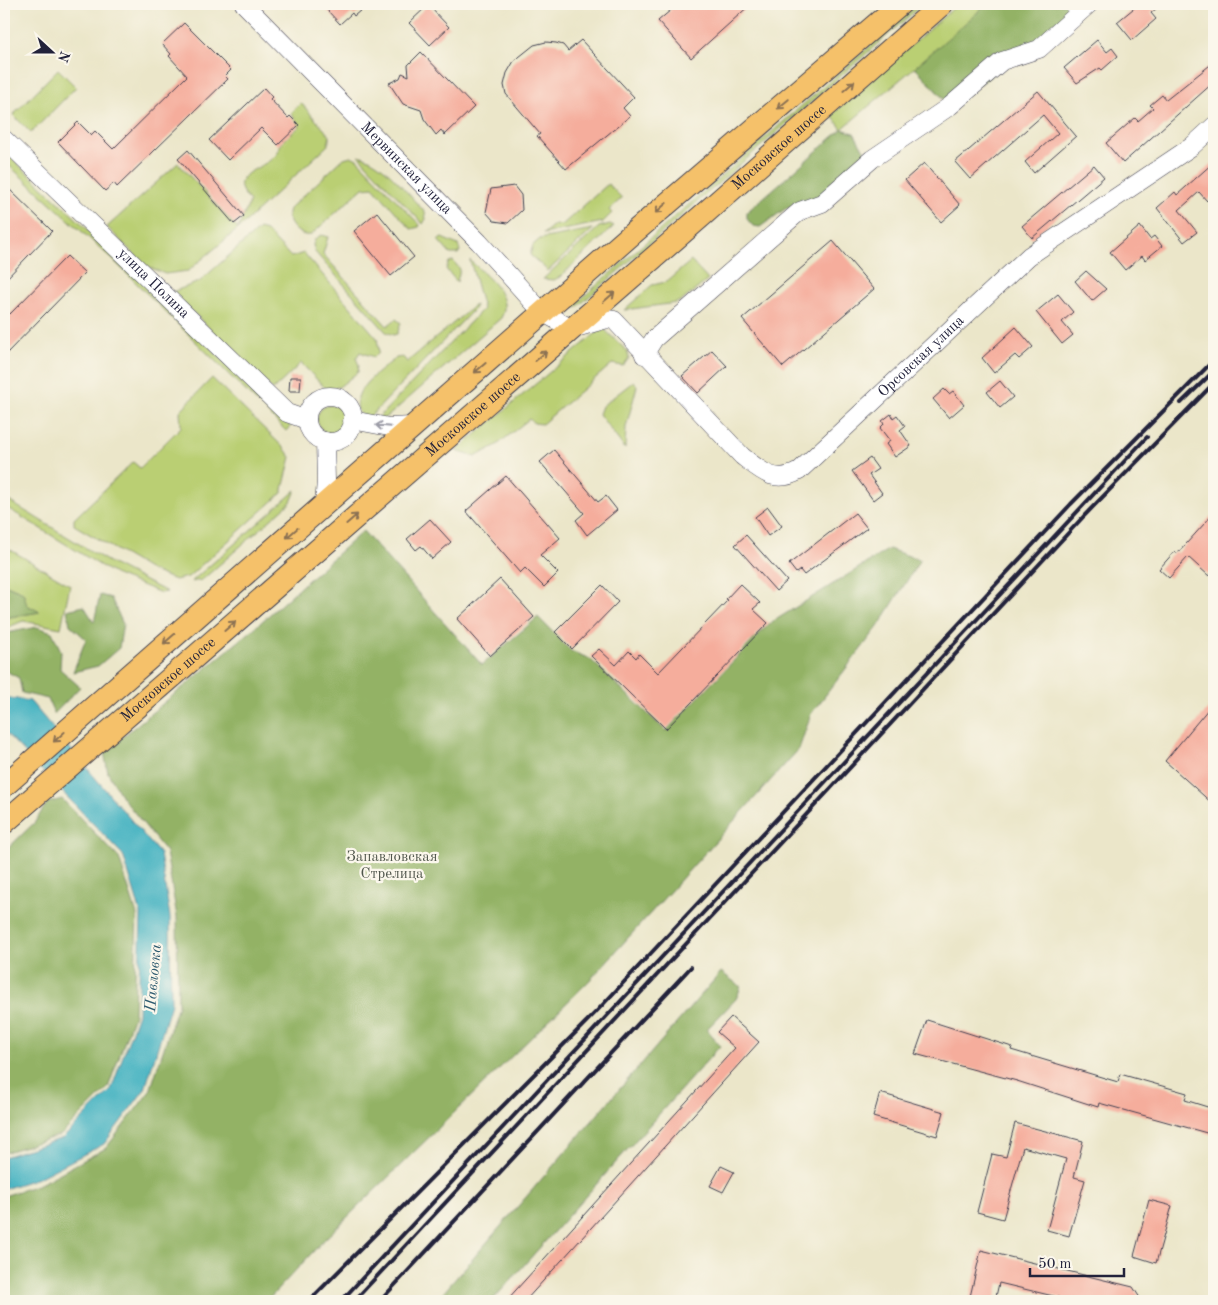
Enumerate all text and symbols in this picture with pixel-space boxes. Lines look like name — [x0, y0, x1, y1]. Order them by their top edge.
north arrow — [28, 28, 78, 78]
text: N — [55, 49, 72, 64]
one-way arrow — [842, 80, 855, 91]
one-way arrow — [777, 98, 790, 109]
street label: Московское шоссе — [729, 102, 829, 193]
street label: Мервинская улица — [358, 119, 455, 218]
one-way arrow — [655, 202, 668, 214]
street label: улица Полина — [115, 246, 193, 322]
one-way arrow — [602, 292, 615, 303]
street label: Орсовская улица — [876, 313, 968, 400]
one-way arrow — [535, 350, 548, 361]
one-way arrow — [473, 362, 486, 373]
street label: Московское шоссе — [423, 370, 524, 460]
one-way arrow — [375, 421, 391, 431]
one-way arrow — [346, 514, 359, 525]
one-way arrow — [285, 527, 298, 538]
one-way arrow — [223, 620, 236, 631]
one-way arrow — [163, 634, 176, 645]
street label: Московское шоссе — [118, 635, 219, 725]
one-way arrow — [52, 732, 65, 743]
park label: Запавловская Стрелица — [346, 850, 438, 882]
water label: Павловка — [143, 943, 165, 1013]
scale bar — [1030, 1245, 1124, 1277]
text: 50 m — [1038, 1257, 1072, 1272]

